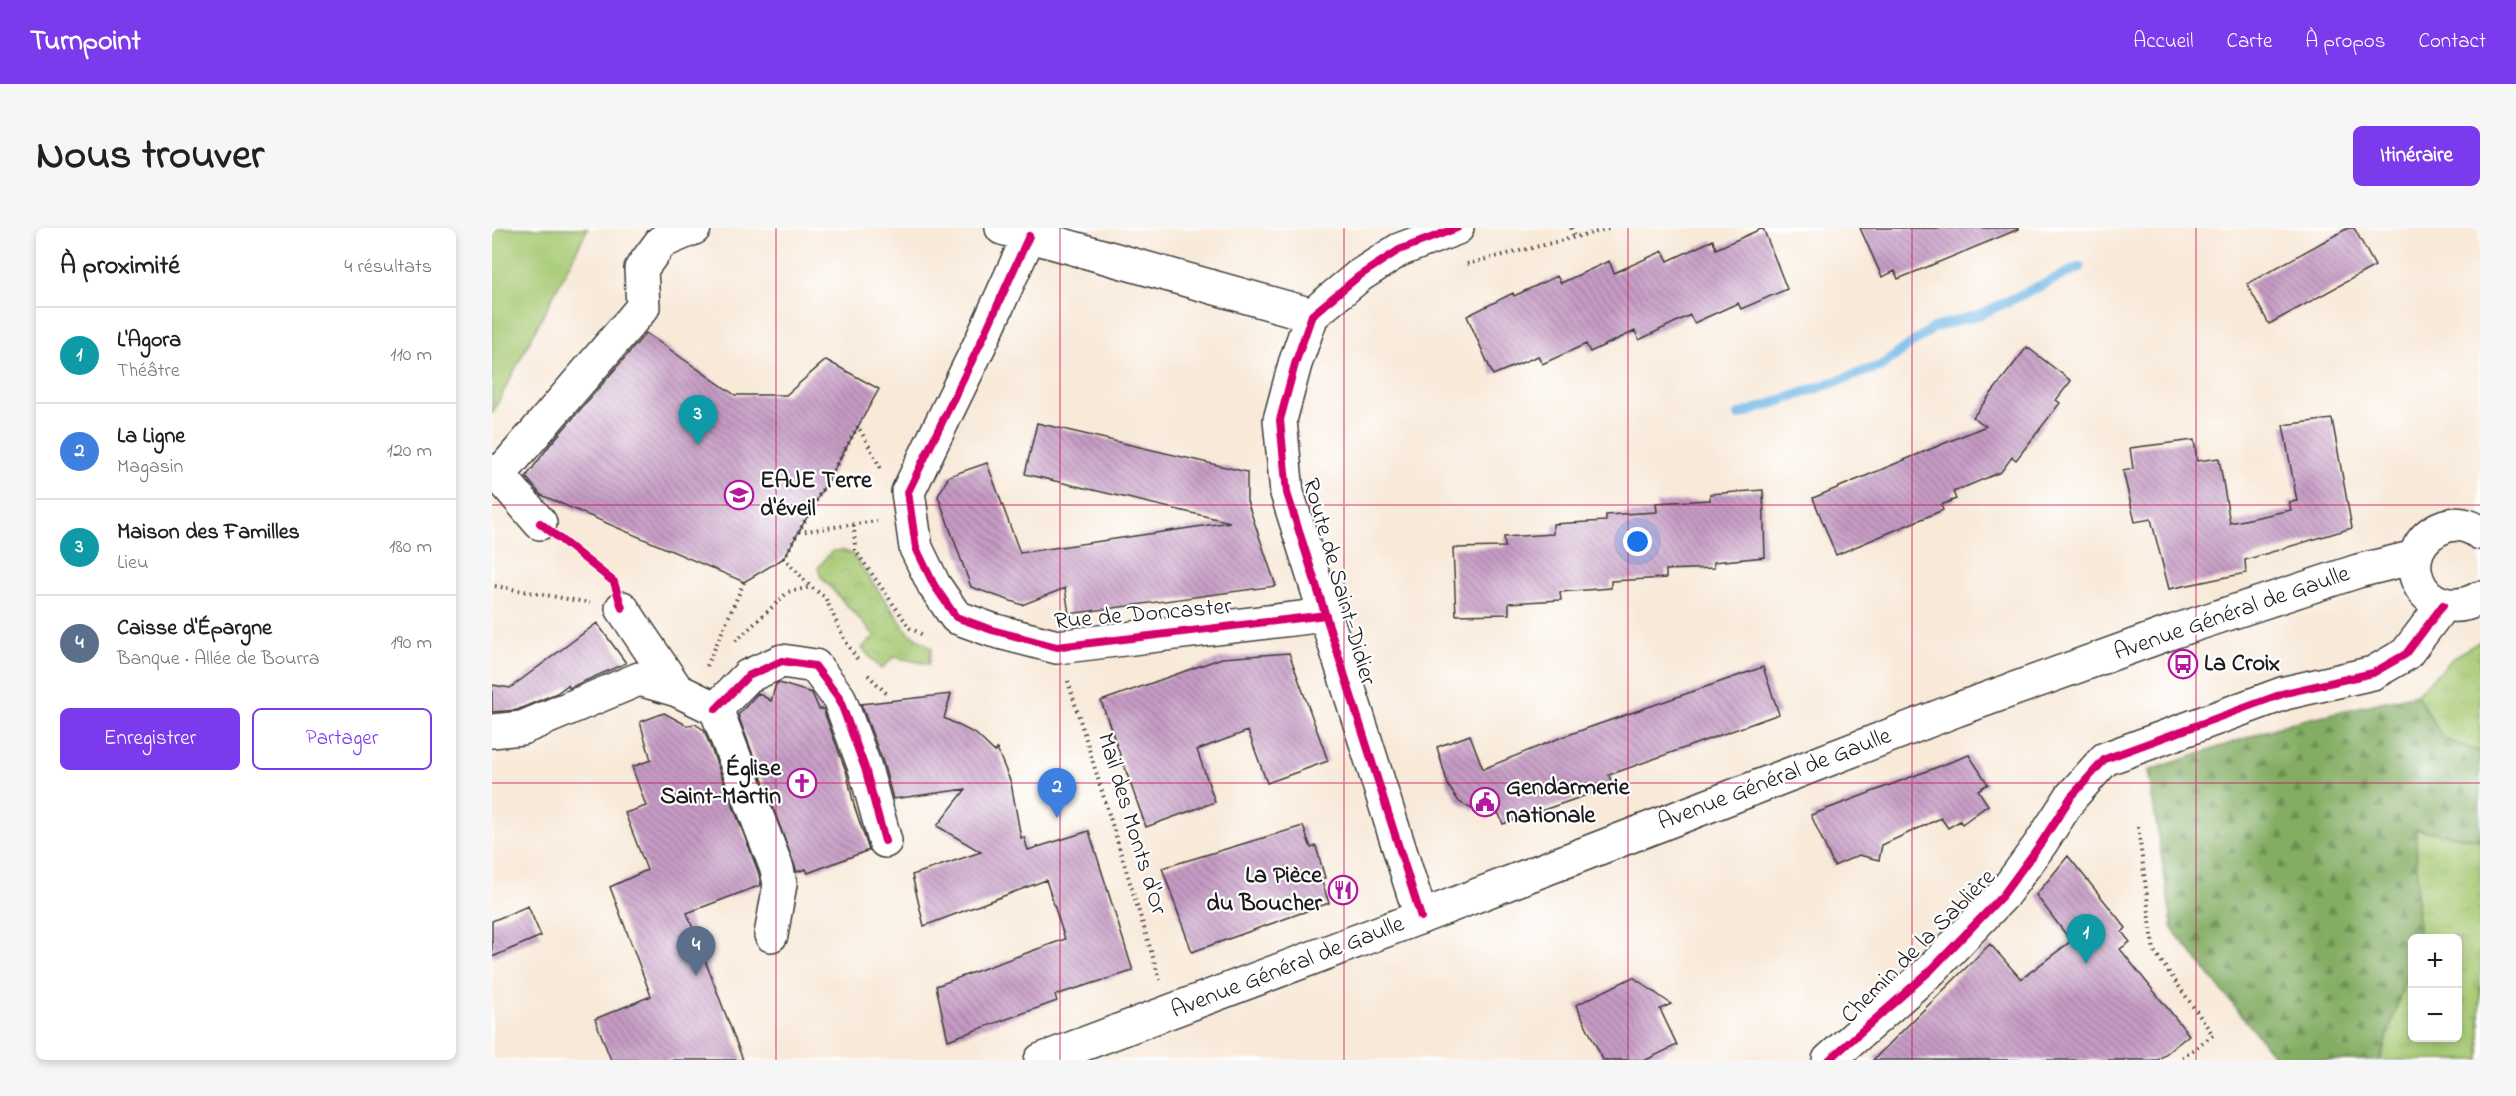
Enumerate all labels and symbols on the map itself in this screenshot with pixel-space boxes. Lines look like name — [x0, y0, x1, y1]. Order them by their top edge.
pin: 3 — [678, 396, 718, 445]
place label: EAJE Terre d'éveil — [760, 464, 873, 527]
street label: Route de Saint-Didier — [1292, 474, 1384, 690]
school or university icon: EAJE Terre d'éveil — [723, 479, 755, 511]
your location — [1623, 527, 1652, 556]
street label: Avenue Général de Gaulle — [2109, 557, 2355, 671]
street label: Rue de Doncaster — [1053, 590, 1234, 640]
place label: La Croix — [2204, 647, 2280, 682]
bus stop icon: La Croix — [2167, 648, 2199, 680]
street label: Avenue Général de Gaulle — [1653, 719, 1897, 841]
street label: Mail des Monts d'Or — [1087, 729, 1175, 920]
place label: Église Saint-Martin — [660, 752, 782, 815]
church icon: Église Saint-Martin — [786, 767, 818, 799]
pin: 2 — [1038, 768, 1076, 818]
place label: Gendarmerie nationale — [1506, 771, 1631, 834]
public building icon: Gendarmerie nationale — [1469, 786, 1501, 818]
place label: La Pièce du Boucher — [1206, 859, 1323, 922]
street label: Chemin de la Sablière — [1833, 861, 2005, 1033]
restaurant icon: La Pièce du Boucher — [1327, 874, 1359, 906]
street label: Avenue Général de Gaulle — [1166, 907, 1410, 1029]
pin: 1 — [2066, 914, 2106, 964]
pin: 4 — [676, 926, 716, 976]

